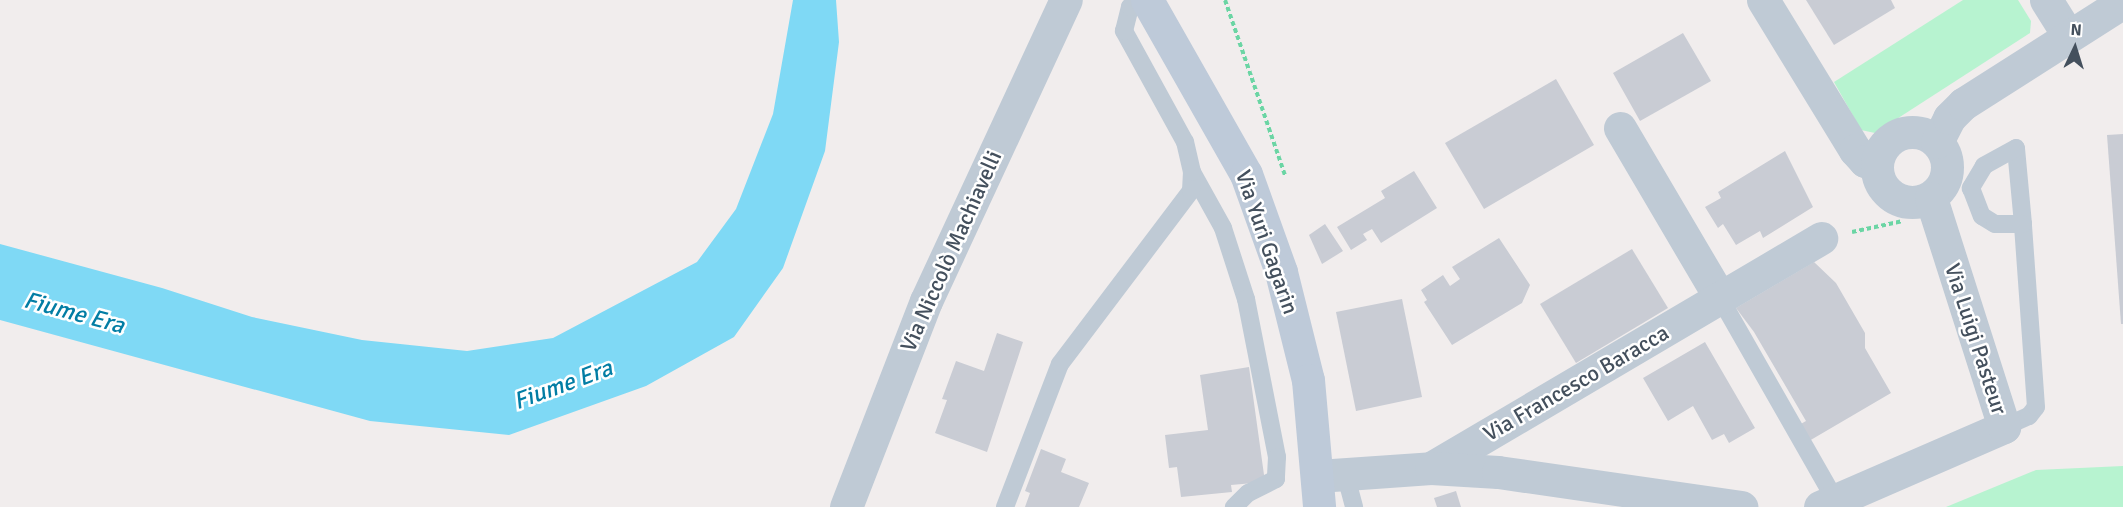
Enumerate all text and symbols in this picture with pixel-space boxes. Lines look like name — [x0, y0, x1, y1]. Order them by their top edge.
north arrow — [2045, 18, 2105, 78]
text: N — [2070, 20, 2083, 40]
street label: Via Niccolò Machiavelli — [895, 146, 1007, 356]
street label: Via Yuri Gagarin — [1230, 167, 1304, 317]
street label: Via Luigi Pasteur — [1939, 260, 2013, 418]
water label: Fiume Era — [21, 286, 127, 340]
street label: Via Francesco Baracca — [1479, 319, 1673, 447]
water label: Fiume Era — [510, 354, 616, 416]

